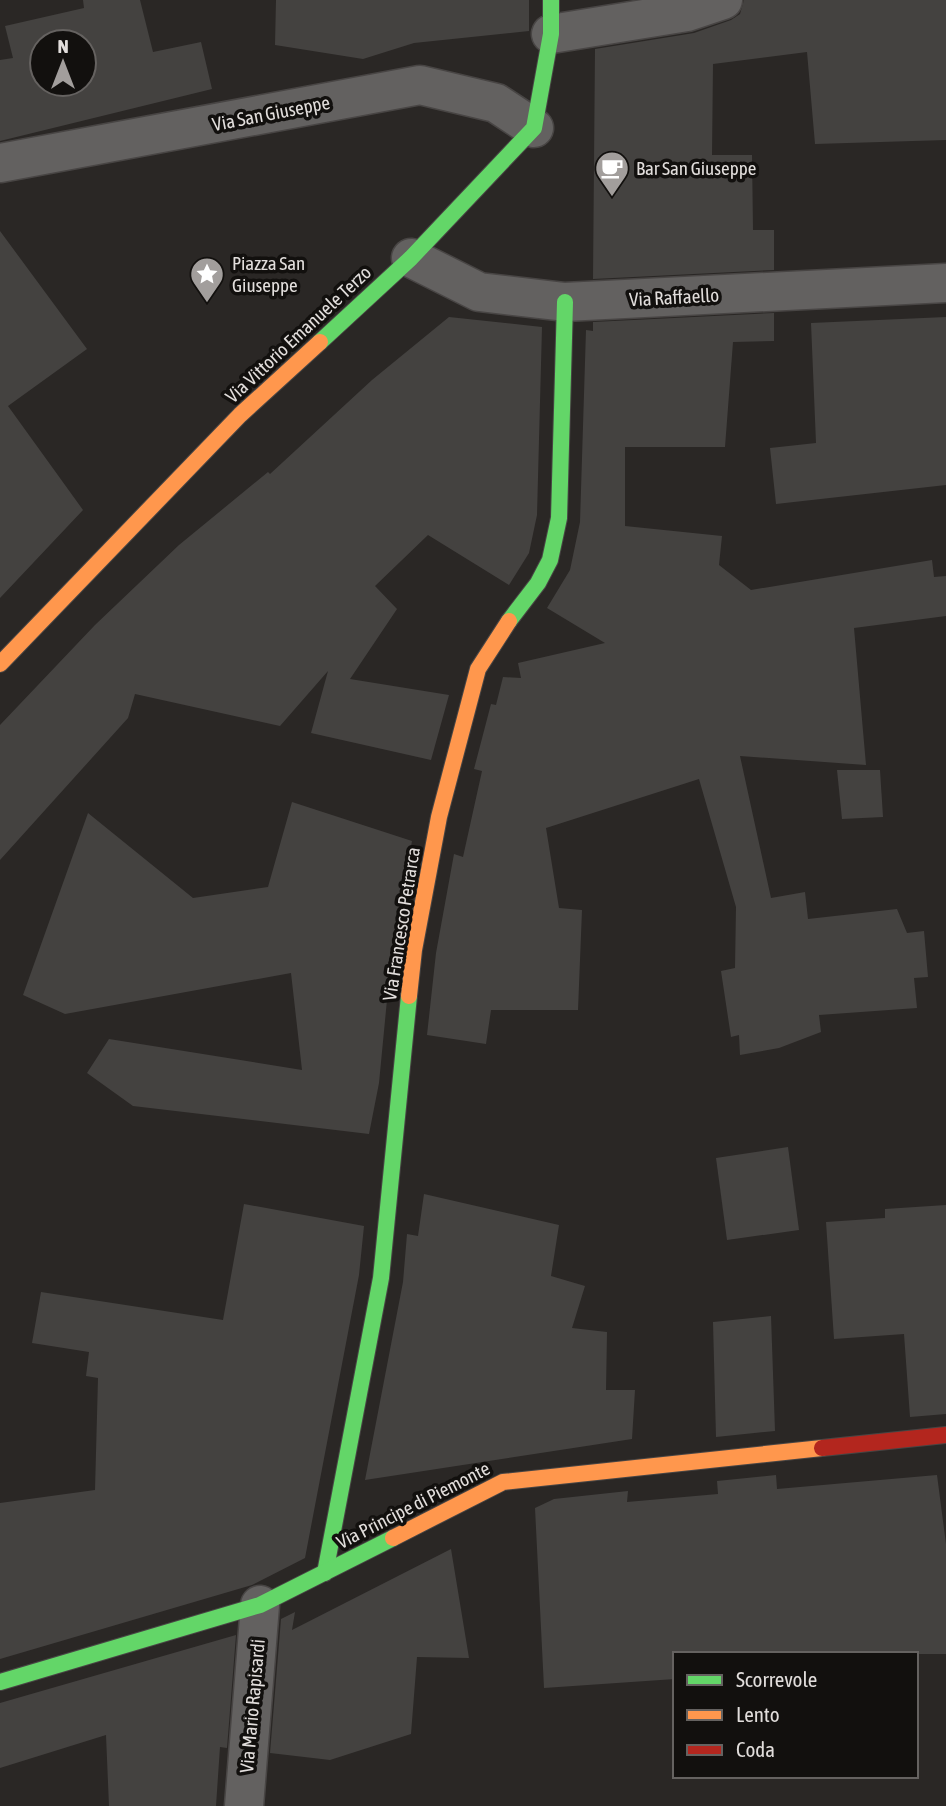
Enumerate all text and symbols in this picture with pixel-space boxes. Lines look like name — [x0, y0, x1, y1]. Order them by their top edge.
north arrow — [28, 28, 98, 98]
text: N — [57, 35, 69, 57]
street label: Via San Giuseppe — [210, 91, 332, 135]
cafe icon: Bar San Giuseppe — [593, 149, 631, 198]
place label: Bar San Giuseppe — [636, 157, 756, 179]
place label: Piazza San Giuseppe — [232, 252, 305, 296]
place icon: Piazza San Giuseppe — [188, 255, 226, 304]
street label: Via Vittorio Emanuele Terzo — [221, 261, 375, 407]
street label: Via Raffaello — [628, 284, 720, 310]
street label: Via Francesco Petrarca — [378, 846, 424, 1002]
street label: Via Principe di Piemonte — [333, 1457, 493, 1553]
street label: Via Mario Rapisardi — [235, 1638, 269, 1774]
legend — [673, 1652, 918, 1778]
text: Scorrevole — [736, 1667, 817, 1691]
text: Lento — [736, 1702, 780, 1726]
text: Coda — [736, 1737, 775, 1761]

